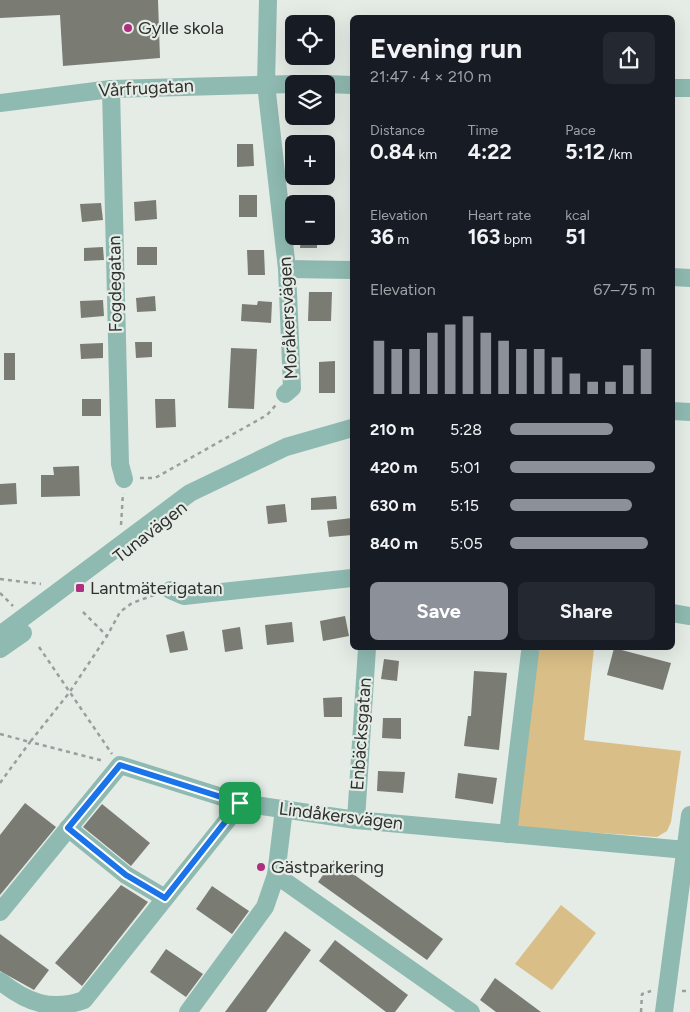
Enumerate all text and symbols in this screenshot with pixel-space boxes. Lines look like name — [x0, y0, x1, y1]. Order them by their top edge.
map controls — [285, 15, 335, 245]
button: locate — [285, 15, 335, 65]
place label: Gylle skola — [138, 17, 224, 39]
marker: Gylle skola — [122, 22, 134, 34]
text: Evening run — [370, 31, 522, 65]
button: share — [603, 32, 655, 84]
text: 21:47 · 4 × 210 m — [370, 67, 491, 86]
street label: Vårfrugatan — [98, 75, 194, 101]
button: layers — [285, 75, 335, 125]
text: Distance — [370, 122, 425, 139]
text: Time — [468, 122, 498, 139]
text: Pace — [565, 122, 596, 139]
button: + — [285, 135, 335, 185]
text: 0.84 — [370, 139, 415, 164]
text: 4:22 — [468, 139, 512, 164]
text: 5:12 — [565, 139, 605, 164]
text: km — [415, 146, 437, 163]
text: /km — [605, 146, 632, 163]
button: − — [285, 195, 335, 245]
text: Elevation — [370, 207, 428, 224]
text: Heart rate — [468, 207, 531, 224]
text: kcal — [565, 207, 590, 224]
text: 36 — [370, 224, 394, 249]
text: 163 — [468, 224, 500, 249]
text: 51 — [565, 224, 586, 249]
text: m — [394, 231, 409, 248]
text: bpm — [500, 231, 532, 248]
street label: Fogdegatan — [103, 235, 127, 333]
street label: Moråkersvägen — [274, 256, 302, 380]
text: Elevation — [370, 280, 436, 299]
text: 67–75 m — [593, 280, 655, 299]
text: 210 m — [370, 420, 414, 439]
text: 5:28 — [450, 420, 482, 439]
text: 420 m — [370, 458, 418, 477]
text: 5:01 — [450, 458, 480, 477]
street label: Tunavägen — [109, 496, 191, 568]
text: 630 m — [370, 496, 416, 515]
text: 5:15 — [450, 496, 479, 515]
text: 840 m — [370, 534, 418, 553]
text: 5:05 — [450, 534, 483, 553]
place label: Lantmäterigatan — [90, 577, 222, 599]
marker: Lantmäterigatan — [74, 582, 86, 594]
button: Save — [370, 582, 508, 640]
button: Share — [518, 582, 655, 640]
street label: Enbäcksgatan — [346, 677, 376, 791]
pin — [219, 782, 261, 824]
icon: arrive — [226, 789, 254, 817]
street label: Lindåkersvägen — [278, 797, 404, 835]
place label: Gästparkering — [271, 856, 384, 878]
marker: Gästparkering — [255, 861, 267, 873]

